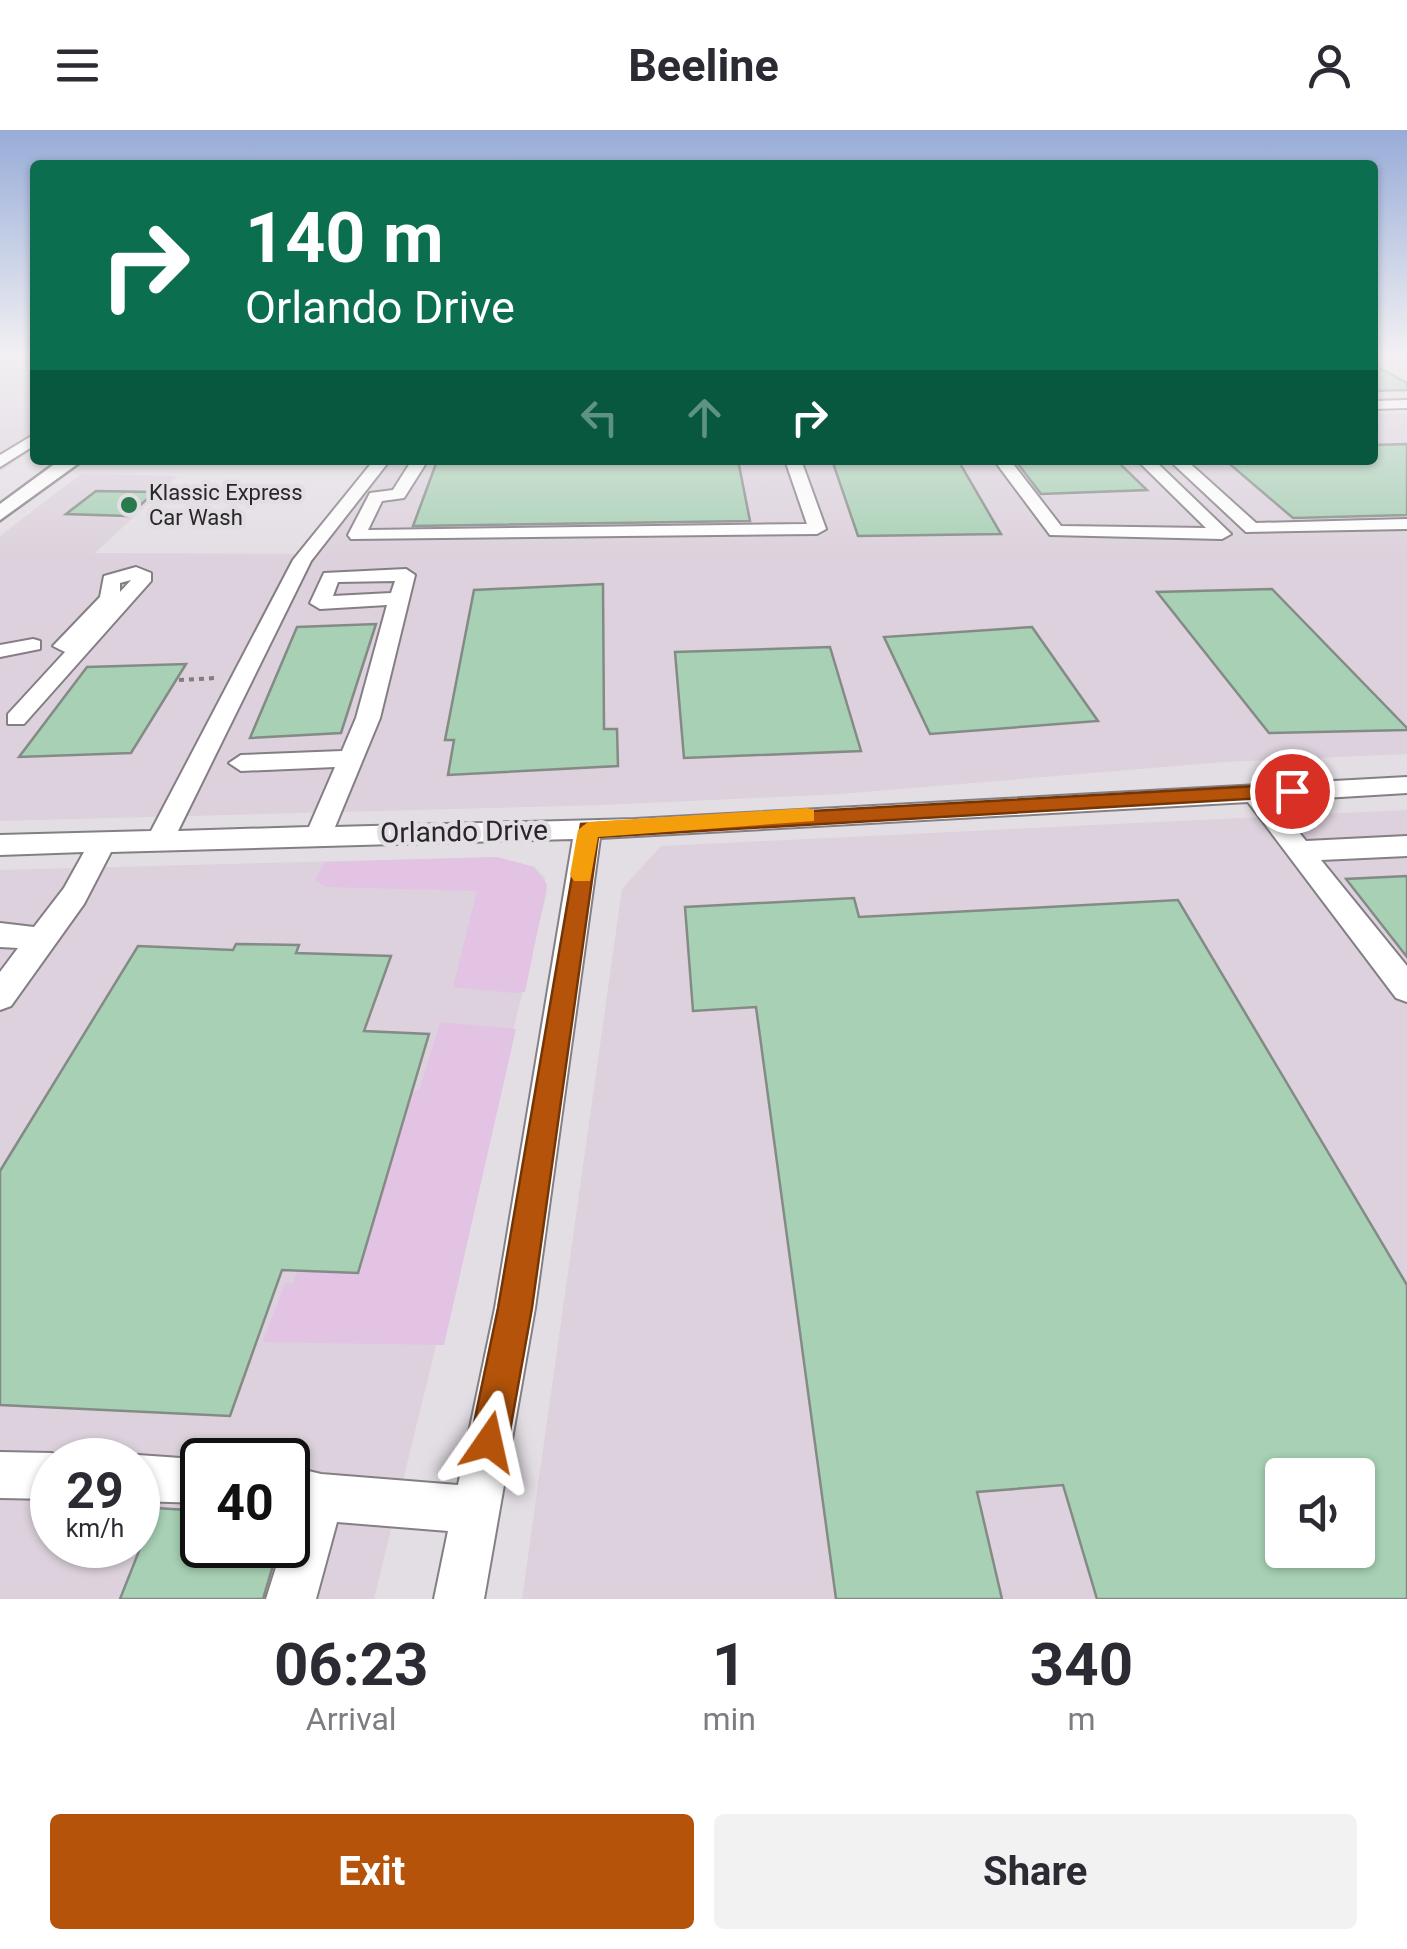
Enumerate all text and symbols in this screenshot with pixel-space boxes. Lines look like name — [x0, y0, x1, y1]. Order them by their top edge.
icon: menu — [50, 38, 105, 93]
icon: person — [1302, 38, 1357, 93]
text: Beeline — [628, 39, 779, 92]
text: 140 m — [245, 197, 444, 279]
icon: right — [80, 200, 210, 330]
text: Orlando Drive — [245, 281, 515, 334]
icon: left — [572, 390, 627, 445]
icon: ahead — [677, 390, 732, 445]
icon: right — [782, 390, 837, 445]
place label: Klassic Express Car Wash — [149, 480, 303, 530]
marker: Klassic Express Car Wash — [118, 494, 140, 516]
pin — [1250, 749, 1335, 834]
icon: arrive — [1265, 764, 1320, 819]
street label: Orlando Drive — [380, 814, 548, 849]
position arrow — [437, 1390, 541, 1494]
speed limit sign: 40 — [180, 1438, 310, 1568]
map controls — [1265, 1458, 1375, 1568]
button: sound — [1265, 1458, 1375, 1568]
text: 29 — [66, 1462, 124, 1520]
text: km/h — [66, 1514, 124, 1543]
text: 06:23 — [274, 1629, 429, 1700]
text: 1 — [712, 1629, 746, 1700]
text: 340 — [1030, 1629, 1133, 1700]
text: Arrival — [306, 1700, 397, 1738]
text: min — [702, 1700, 756, 1738]
text: m — [1067, 1700, 1095, 1738]
button: Exit — [50, 1814, 694, 1929]
button: Share — [714, 1814, 1357, 1929]

